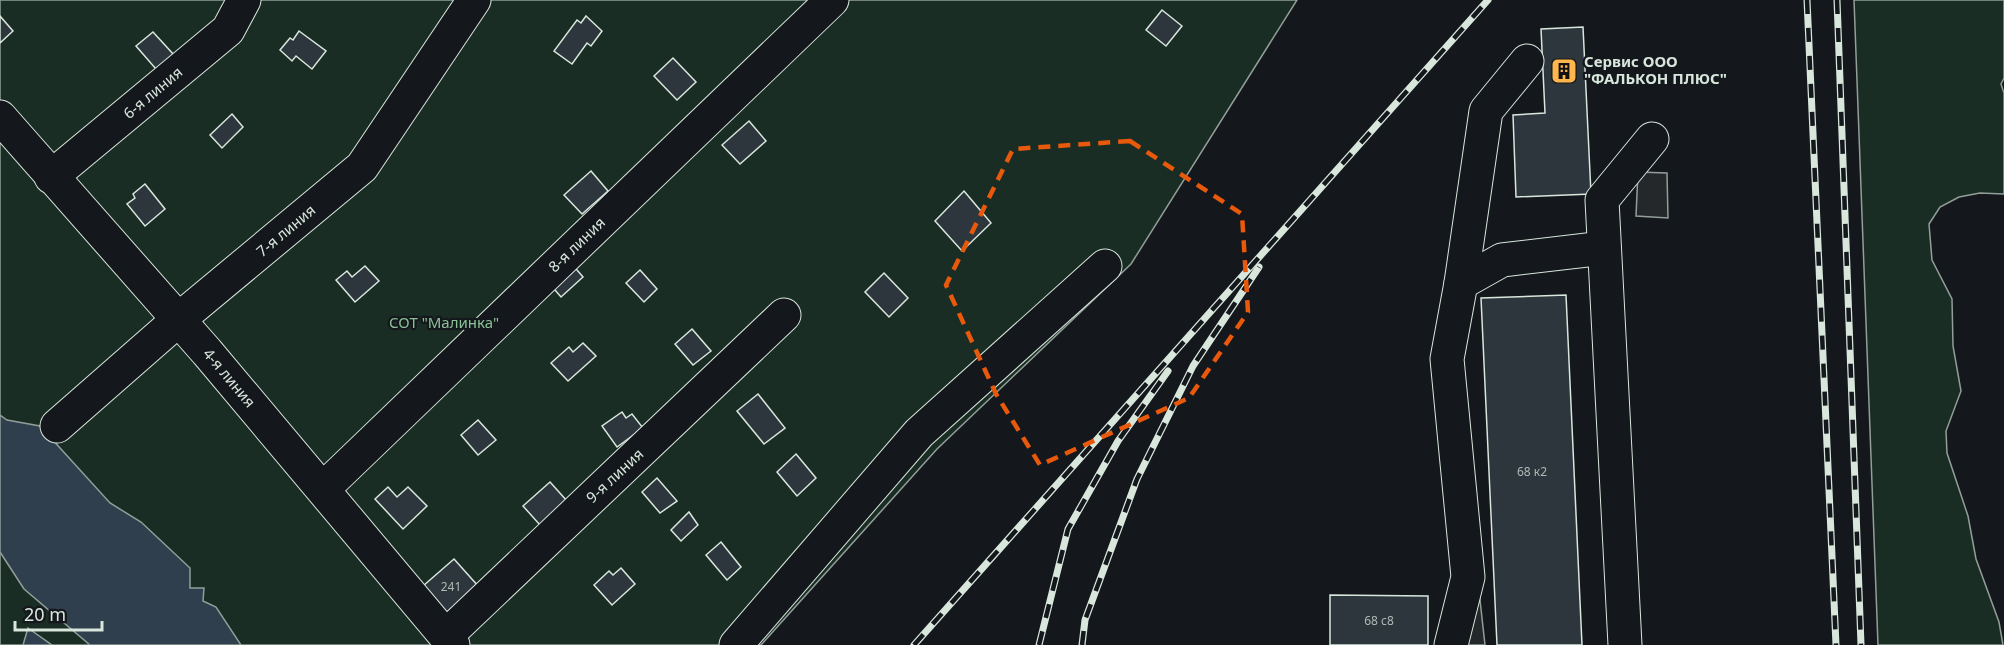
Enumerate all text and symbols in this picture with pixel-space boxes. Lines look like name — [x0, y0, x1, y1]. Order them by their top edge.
place label: Сервис ООО "ФАЛЬКОН ПЛЮС" — [1584, 51, 1727, 88]
building icon: Сервис ООО "ФАЛЬКОН ПЛЮС" — [1549, 56, 1579, 86]
street label: 6-я линия — [119, 62, 186, 123]
street label: 7-я линия — [252, 200, 319, 261]
street label: 8-я линия — [544, 212, 609, 276]
park label: СОТ "Малинка" — [389, 312, 499, 332]
street label: 4-я линия — [199, 344, 260, 411]
street label: 9-я линия — [581, 444, 647, 507]
house number: 68 к2 — [1517, 463, 1547, 480]
house number: 241 — [441, 578, 461, 595]
scale bar — [15, 594, 102, 632]
text: 20 m — [24, 602, 66, 626]
house number: 68 с8 — [1364, 612, 1394, 629]

